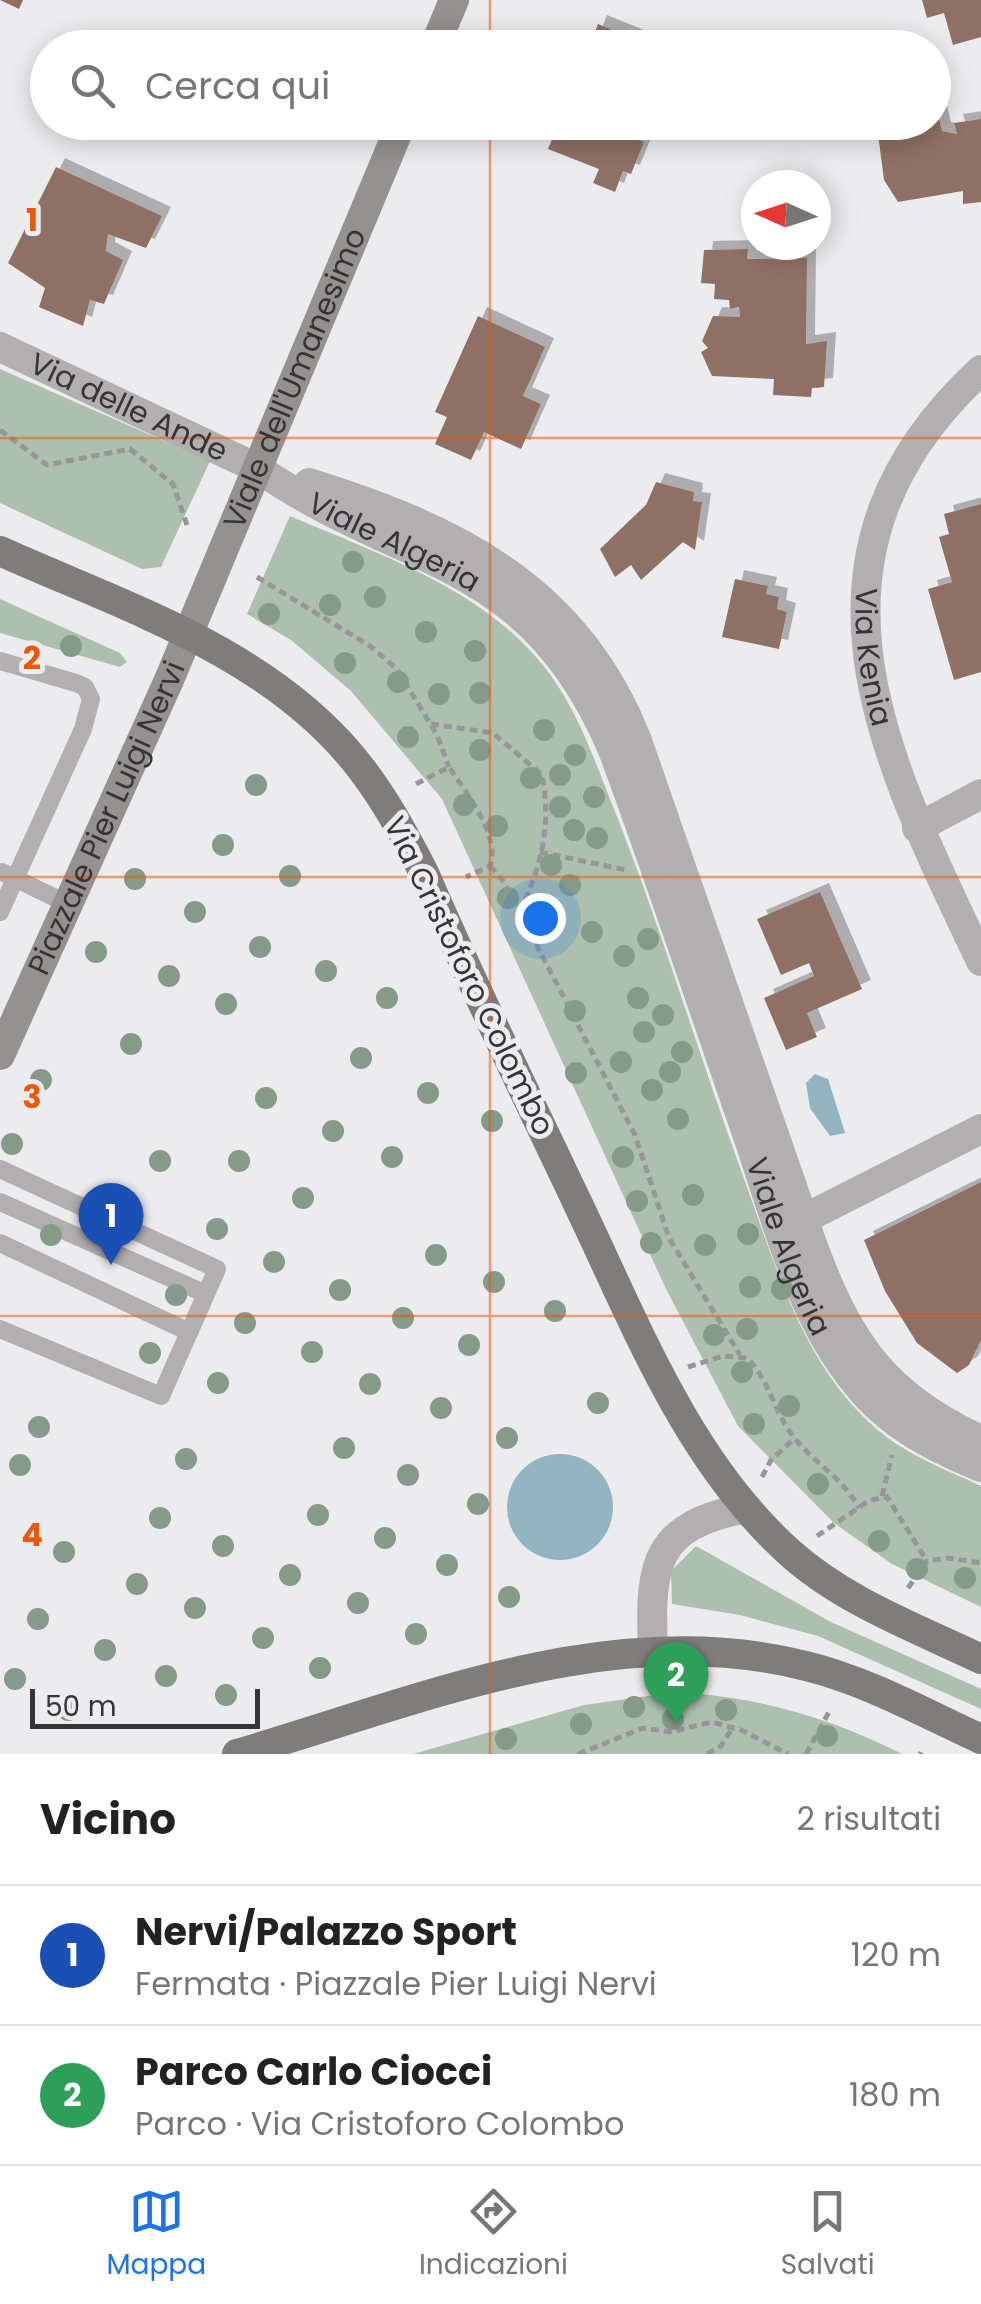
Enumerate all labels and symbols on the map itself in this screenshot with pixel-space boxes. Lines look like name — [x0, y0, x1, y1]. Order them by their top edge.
north arrow — [741, 170, 831, 260]
text: 1 — [26, 197, 38, 242]
street label: Viale dell'Umanesimo — [212, 221, 376, 536]
street label: Via delle Ande — [22, 342, 235, 472]
street label: Viale Algeria — [300, 481, 489, 602]
street label: Via Kenia — [844, 587, 904, 731]
text: 2 — [23, 635, 41, 680]
street label: Piazzale Pier Luigi Nervi — [17, 654, 196, 981]
street label: Via Cristoforo Colombo — [373, 809, 566, 1143]
your location — [515, 893, 566, 944]
text: 3 — [22, 1074, 42, 1119]
street label: Viale Algeria — [736, 1152, 842, 1343]
pin: 1 — [78, 1182, 144, 1265]
text: 4 — [21, 1512, 43, 1557]
pin: 2 — [644, 1642, 708, 1724]
scale bar — [30, 1684, 260, 1728]

